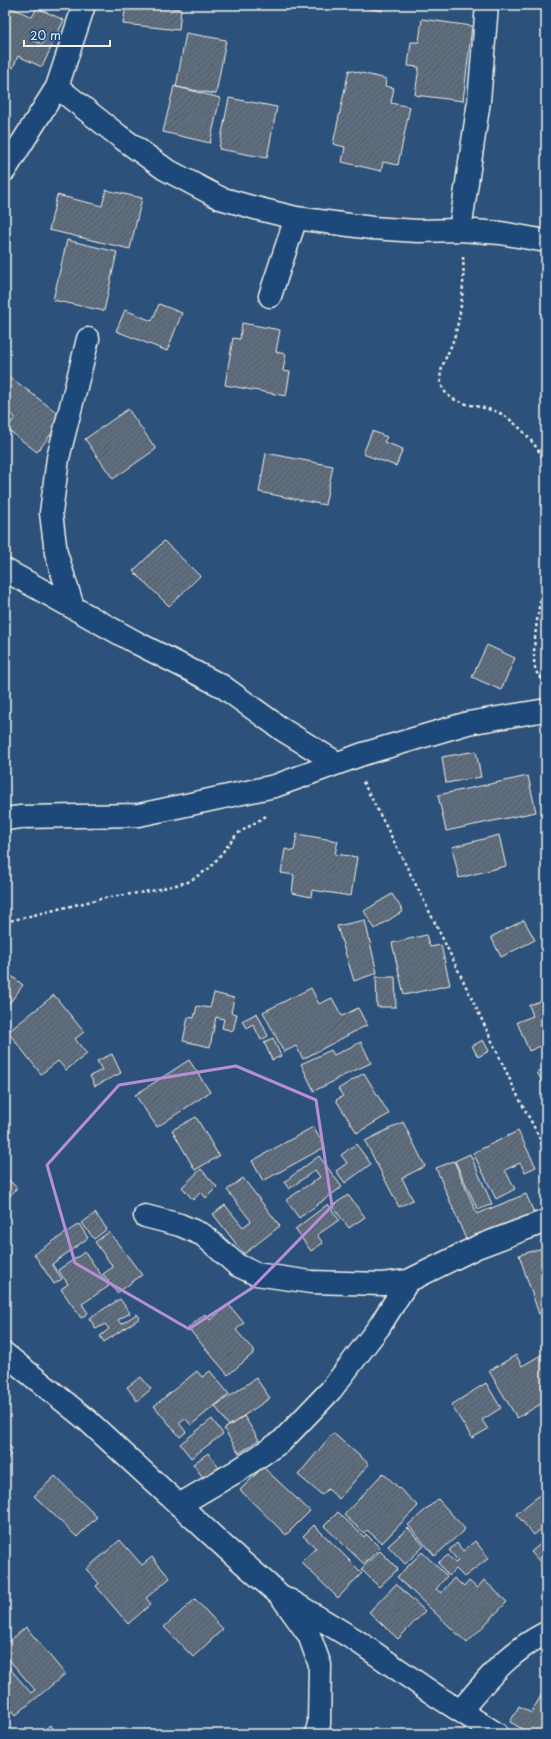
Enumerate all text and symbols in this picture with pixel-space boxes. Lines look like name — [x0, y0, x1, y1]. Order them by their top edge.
scale bar — [24, 22, 110, 48]
text: 20 m — [30, 26, 61, 44]

